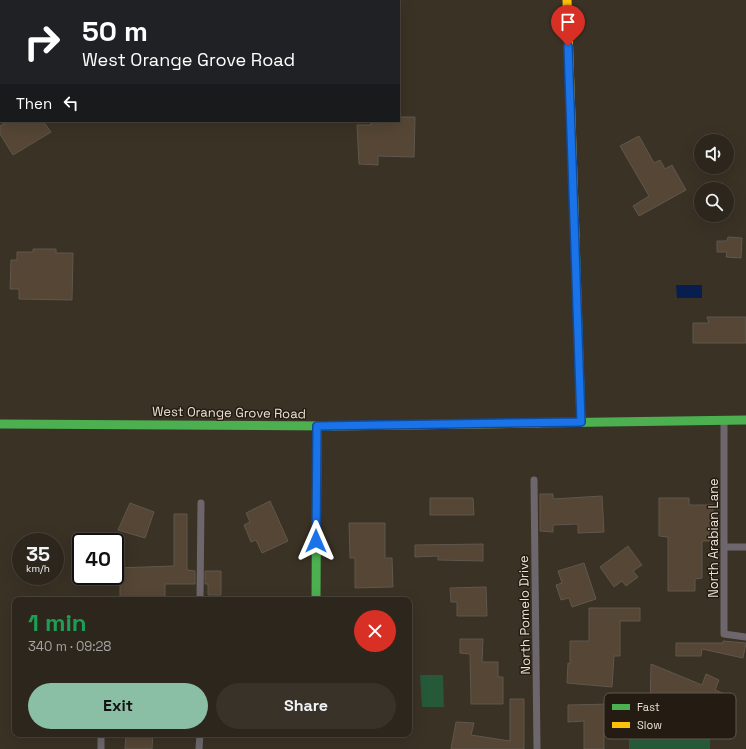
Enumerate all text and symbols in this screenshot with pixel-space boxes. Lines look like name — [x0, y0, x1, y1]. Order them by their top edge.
pin — [551, 5, 585, 46]
icon: arrive — [557, 11, 579, 33]
text: 50 m — [82, 13, 148, 49]
icon: right — [16, 16, 68, 68]
text: West Orange Grove Road — [82, 48, 295, 71]
icon: left — [60, 92, 82, 114]
text: Then — [16, 94, 52, 113]
map controls — [694, 134, 734, 222]
button: sound — [694, 134, 734, 174]
button: search — [694, 182, 734, 222]
street label: West Orange Grove Road — [152, 403, 306, 422]
street label: North Arabian Lane — [705, 478, 722, 598]
position arrow — [295, 520, 337, 562]
speed limit sign: 40 — [72, 533, 124, 585]
text: 35 — [26, 541, 50, 567]
street label: North Pomelo Drive — [515, 555, 534, 675]
text: km/h — [26, 562, 50, 575]
text: 1 min — [28, 607, 87, 638]
button: close — [354, 610, 396, 652]
text: 340 m · 09:28 — [28, 638, 111, 655]
button: Exit — [28, 683, 208, 729]
button: Share — [216, 683, 396, 729]
legend — [604, 693, 736, 739]
text: Fast — [637, 700, 660, 714]
text: Slow — [637, 718, 662, 732]

